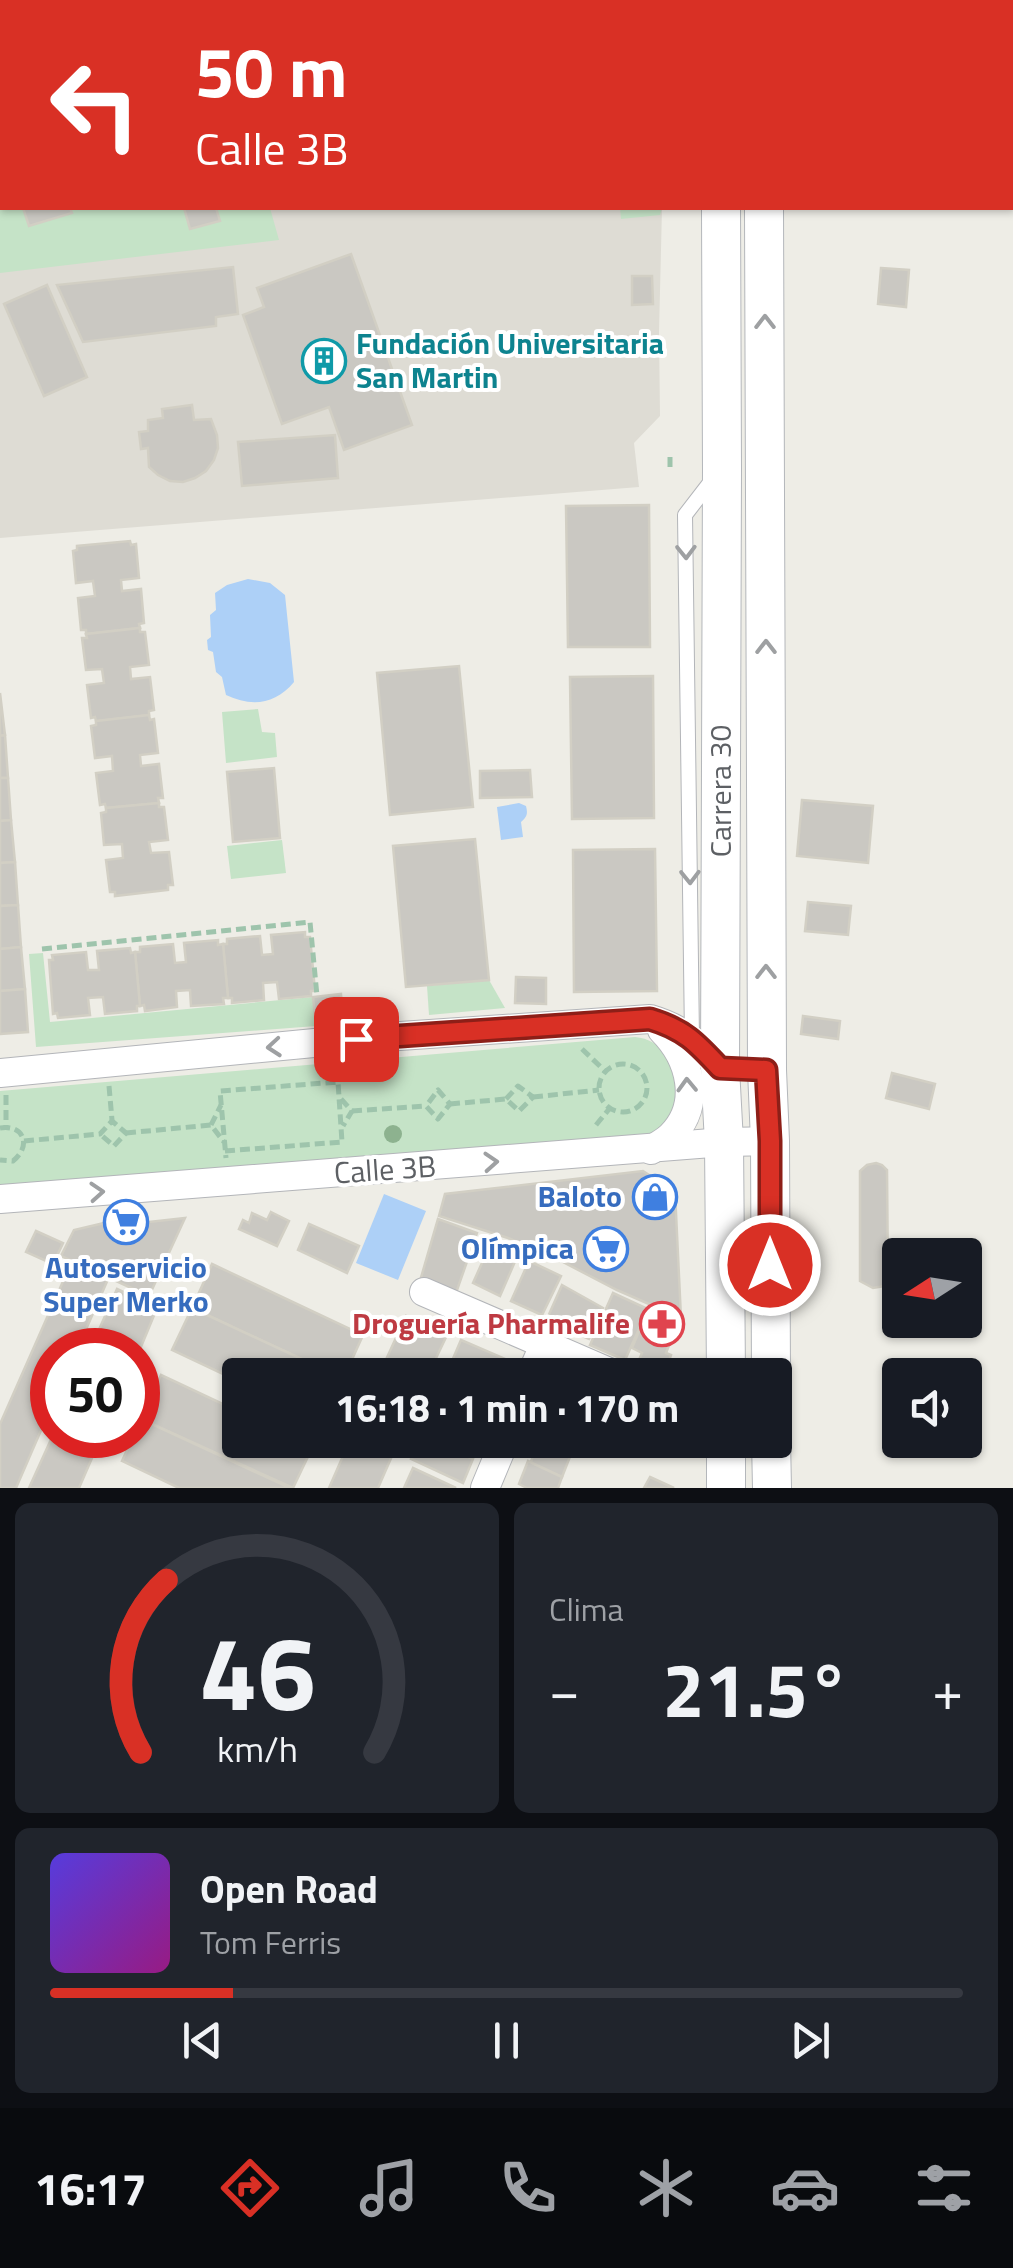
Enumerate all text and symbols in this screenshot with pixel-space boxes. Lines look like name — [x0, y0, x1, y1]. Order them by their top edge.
text: 50 m — [195, 18, 348, 124]
icon: left — [30, 40, 160, 170]
text: Calle 3B — [195, 114, 348, 182]
one-way arrow — [754, 314, 775, 330]
place label: Fundación Universitaria San Martin — [356, 320, 664, 400]
building icon: Fundación Universitaria San Martin — [301, 338, 347, 384]
one-way arrow — [675, 545, 696, 561]
one-way arrow — [755, 639, 777, 654]
street label: Carrera 30 — [697, 725, 743, 857]
one-way arrow — [679, 870, 701, 886]
one-way arrow — [755, 964, 777, 980]
pin — [314, 997, 399, 1082]
icon: arrive — [329, 1012, 384, 1067]
one-way arrow — [265, 1035, 281, 1057]
one-way arrow — [676, 1077, 697, 1092]
street label: Calle 3B — [332, 1142, 438, 1196]
one-way arrow — [484, 1151, 500, 1173]
place label: Baloto — [537, 1173, 622, 1219]
shop icon: Baloto — [632, 1174, 678, 1220]
one-way arrow — [90, 1181, 106, 1203]
supermarket icon: Autoservicio Super Merko — [103, 1199, 149, 1245]
position arrow — [718, 1213, 822, 1317]
place label: Olímpica — [461, 1225, 574, 1271]
supermarket icon: Olímpica — [583, 1226, 629, 1272]
north arrow — [882, 1238, 982, 1338]
map controls — [882, 1238, 982, 1458]
place label: Autoservicio Super Merko — [43, 1244, 209, 1324]
place label: Droguería Pharmalife — [352, 1300, 630, 1346]
pharmacy icon: Droguería Pharmalife — [639, 1301, 685, 1347]
speed limit sign: 50 — [30, 1328, 160, 1458]
button: sound — [882, 1358, 982, 1458]
text: 16:18 · 1 min · 170 m — [335, 1379, 679, 1437]
text: Clima — [549, 1585, 624, 1633]
text: 46 — [199, 1592, 315, 1750]
text: 21.5° — [662, 1632, 850, 1746]
text: − — [549, 1648, 580, 1731]
text: + — [932, 1648, 963, 1731]
text: km/h — [217, 1721, 297, 1776]
text: Open Road — [200, 1860, 378, 1918]
text: Tom Ferris — [200, 1918, 341, 1966]
icon: previous — [175, 2013, 230, 2068]
icon: pause — [479, 2013, 534, 2068]
icon: next — [783, 2013, 838, 2068]
icon: directions — [215, 2153, 285, 2223]
icon: music — [354, 2153, 424, 2223]
icon: phone — [493, 2153, 563, 2223]
icon: climate — [631, 2153, 701, 2223]
icon: car — [770, 2153, 840, 2223]
icon: filters — [909, 2153, 979, 2223]
text: 16:17 — [34, 2154, 147, 2222]

